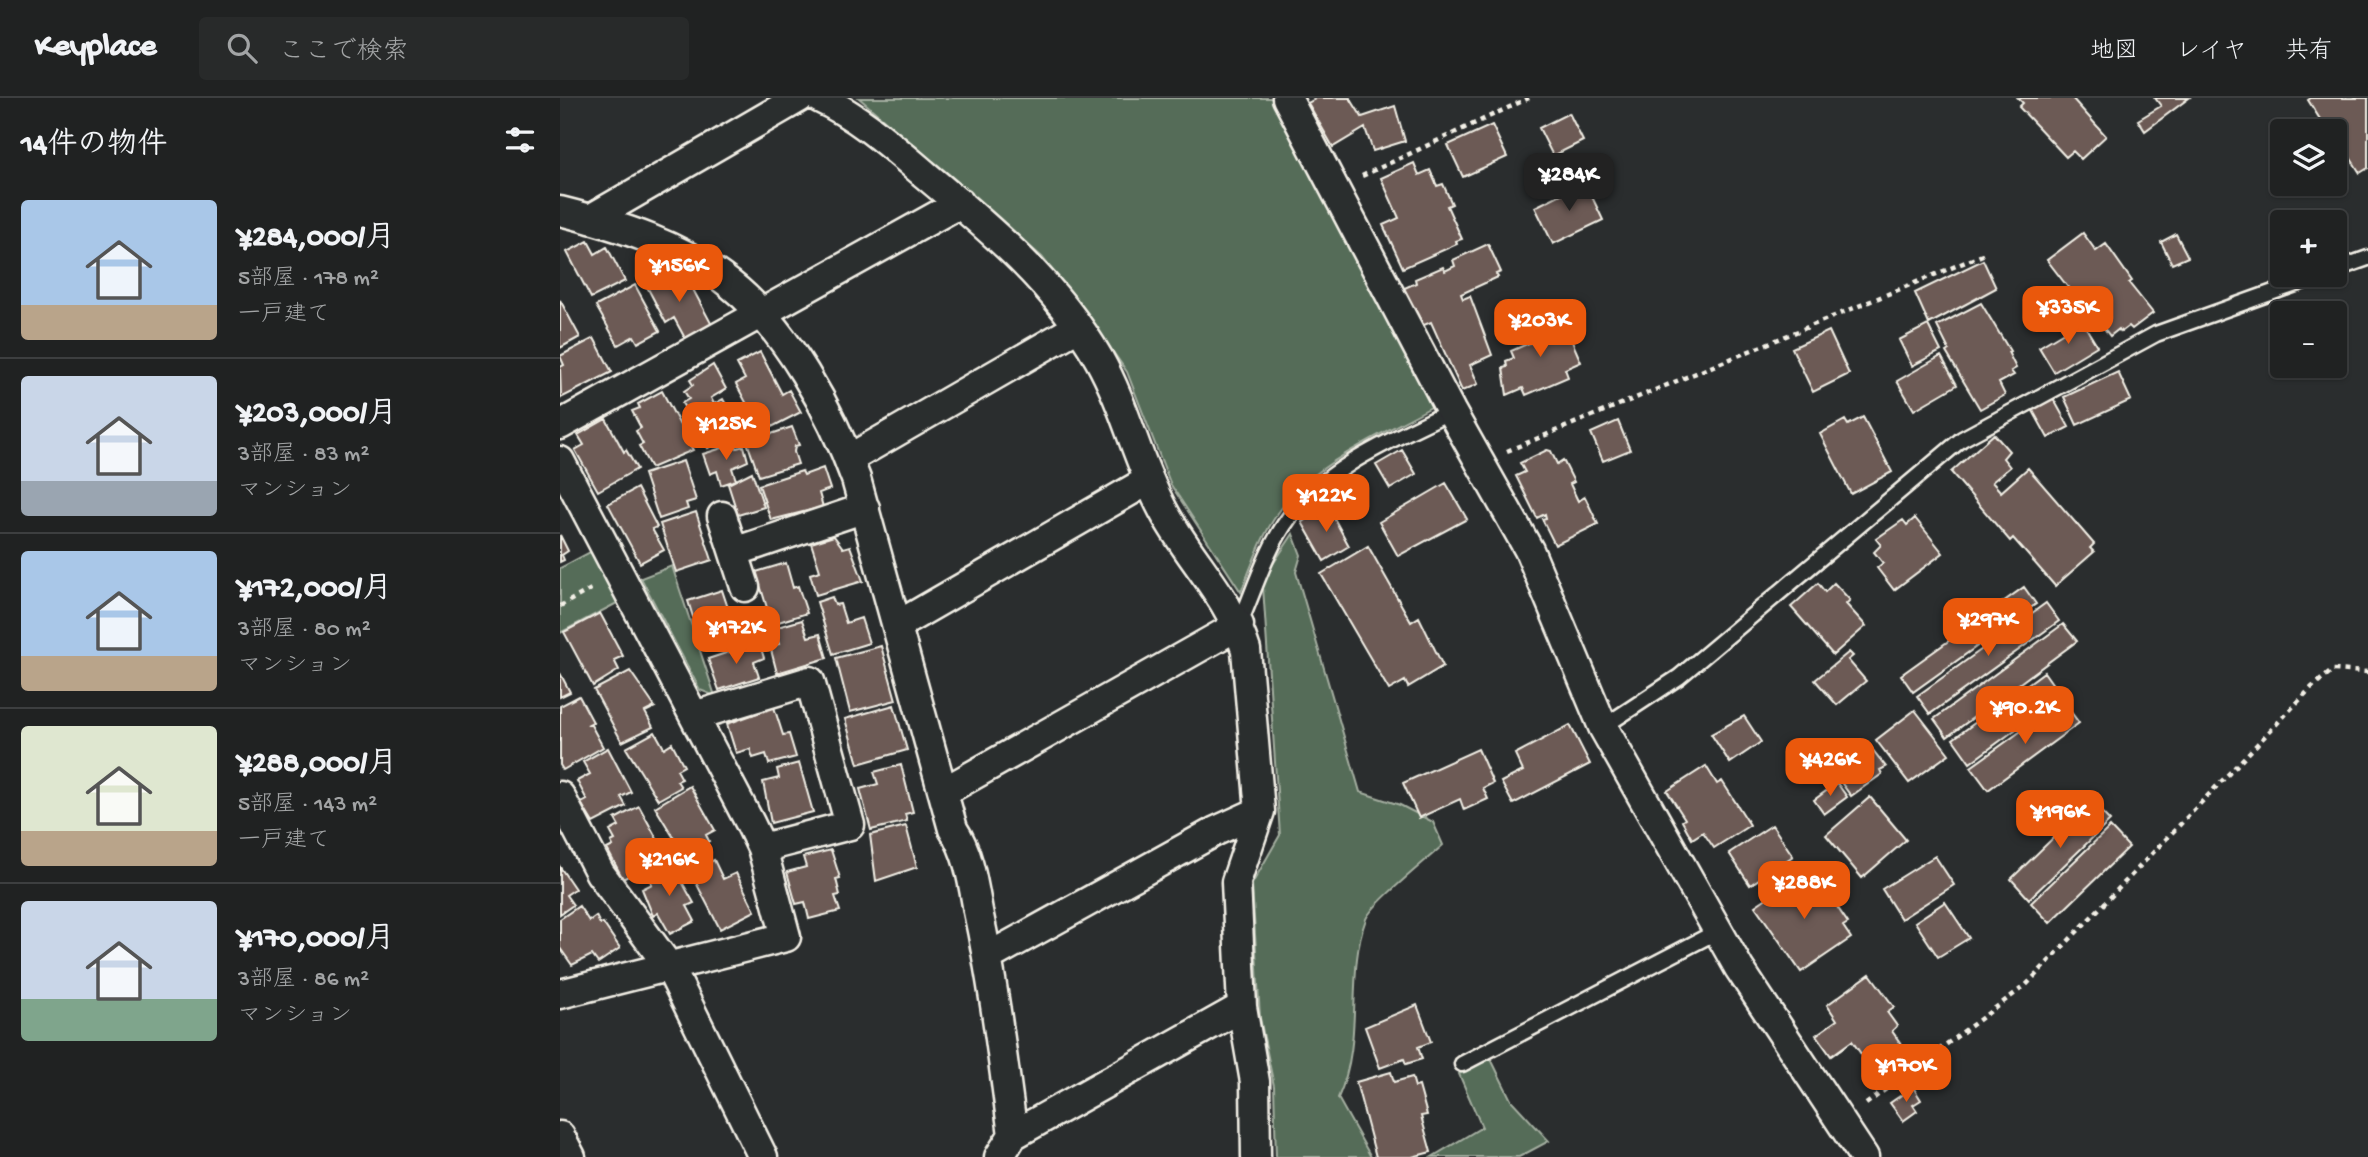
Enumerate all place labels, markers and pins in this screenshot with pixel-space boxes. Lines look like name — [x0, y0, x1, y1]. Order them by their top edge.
pin: ¥284K — [1520, 153, 1618, 213]
pin: ¥156K — [630, 244, 728, 304]
pin: ¥335K — [2019, 286, 2117, 346]
pin: ¥203K — [1491, 300, 1589, 359]
pin: ¥125K — [677, 402, 775, 462]
pin: ¥122K — [1277, 474, 1375, 534]
pin: ¥297K — [1939, 598, 2037, 658]
pin: ¥172K — [687, 606, 785, 666]
pin: ¥90.2K — [1968, 686, 2082, 746]
pin: ¥426K — [1781, 738, 1879, 798]
pin: ¥196K — [2011, 790, 2109, 850]
pin: ¥216K — [620, 838, 718, 898]
pin: ¥288K — [1755, 862, 1853, 921]
pin: ¥170K — [1857, 1044, 1955, 1104]

